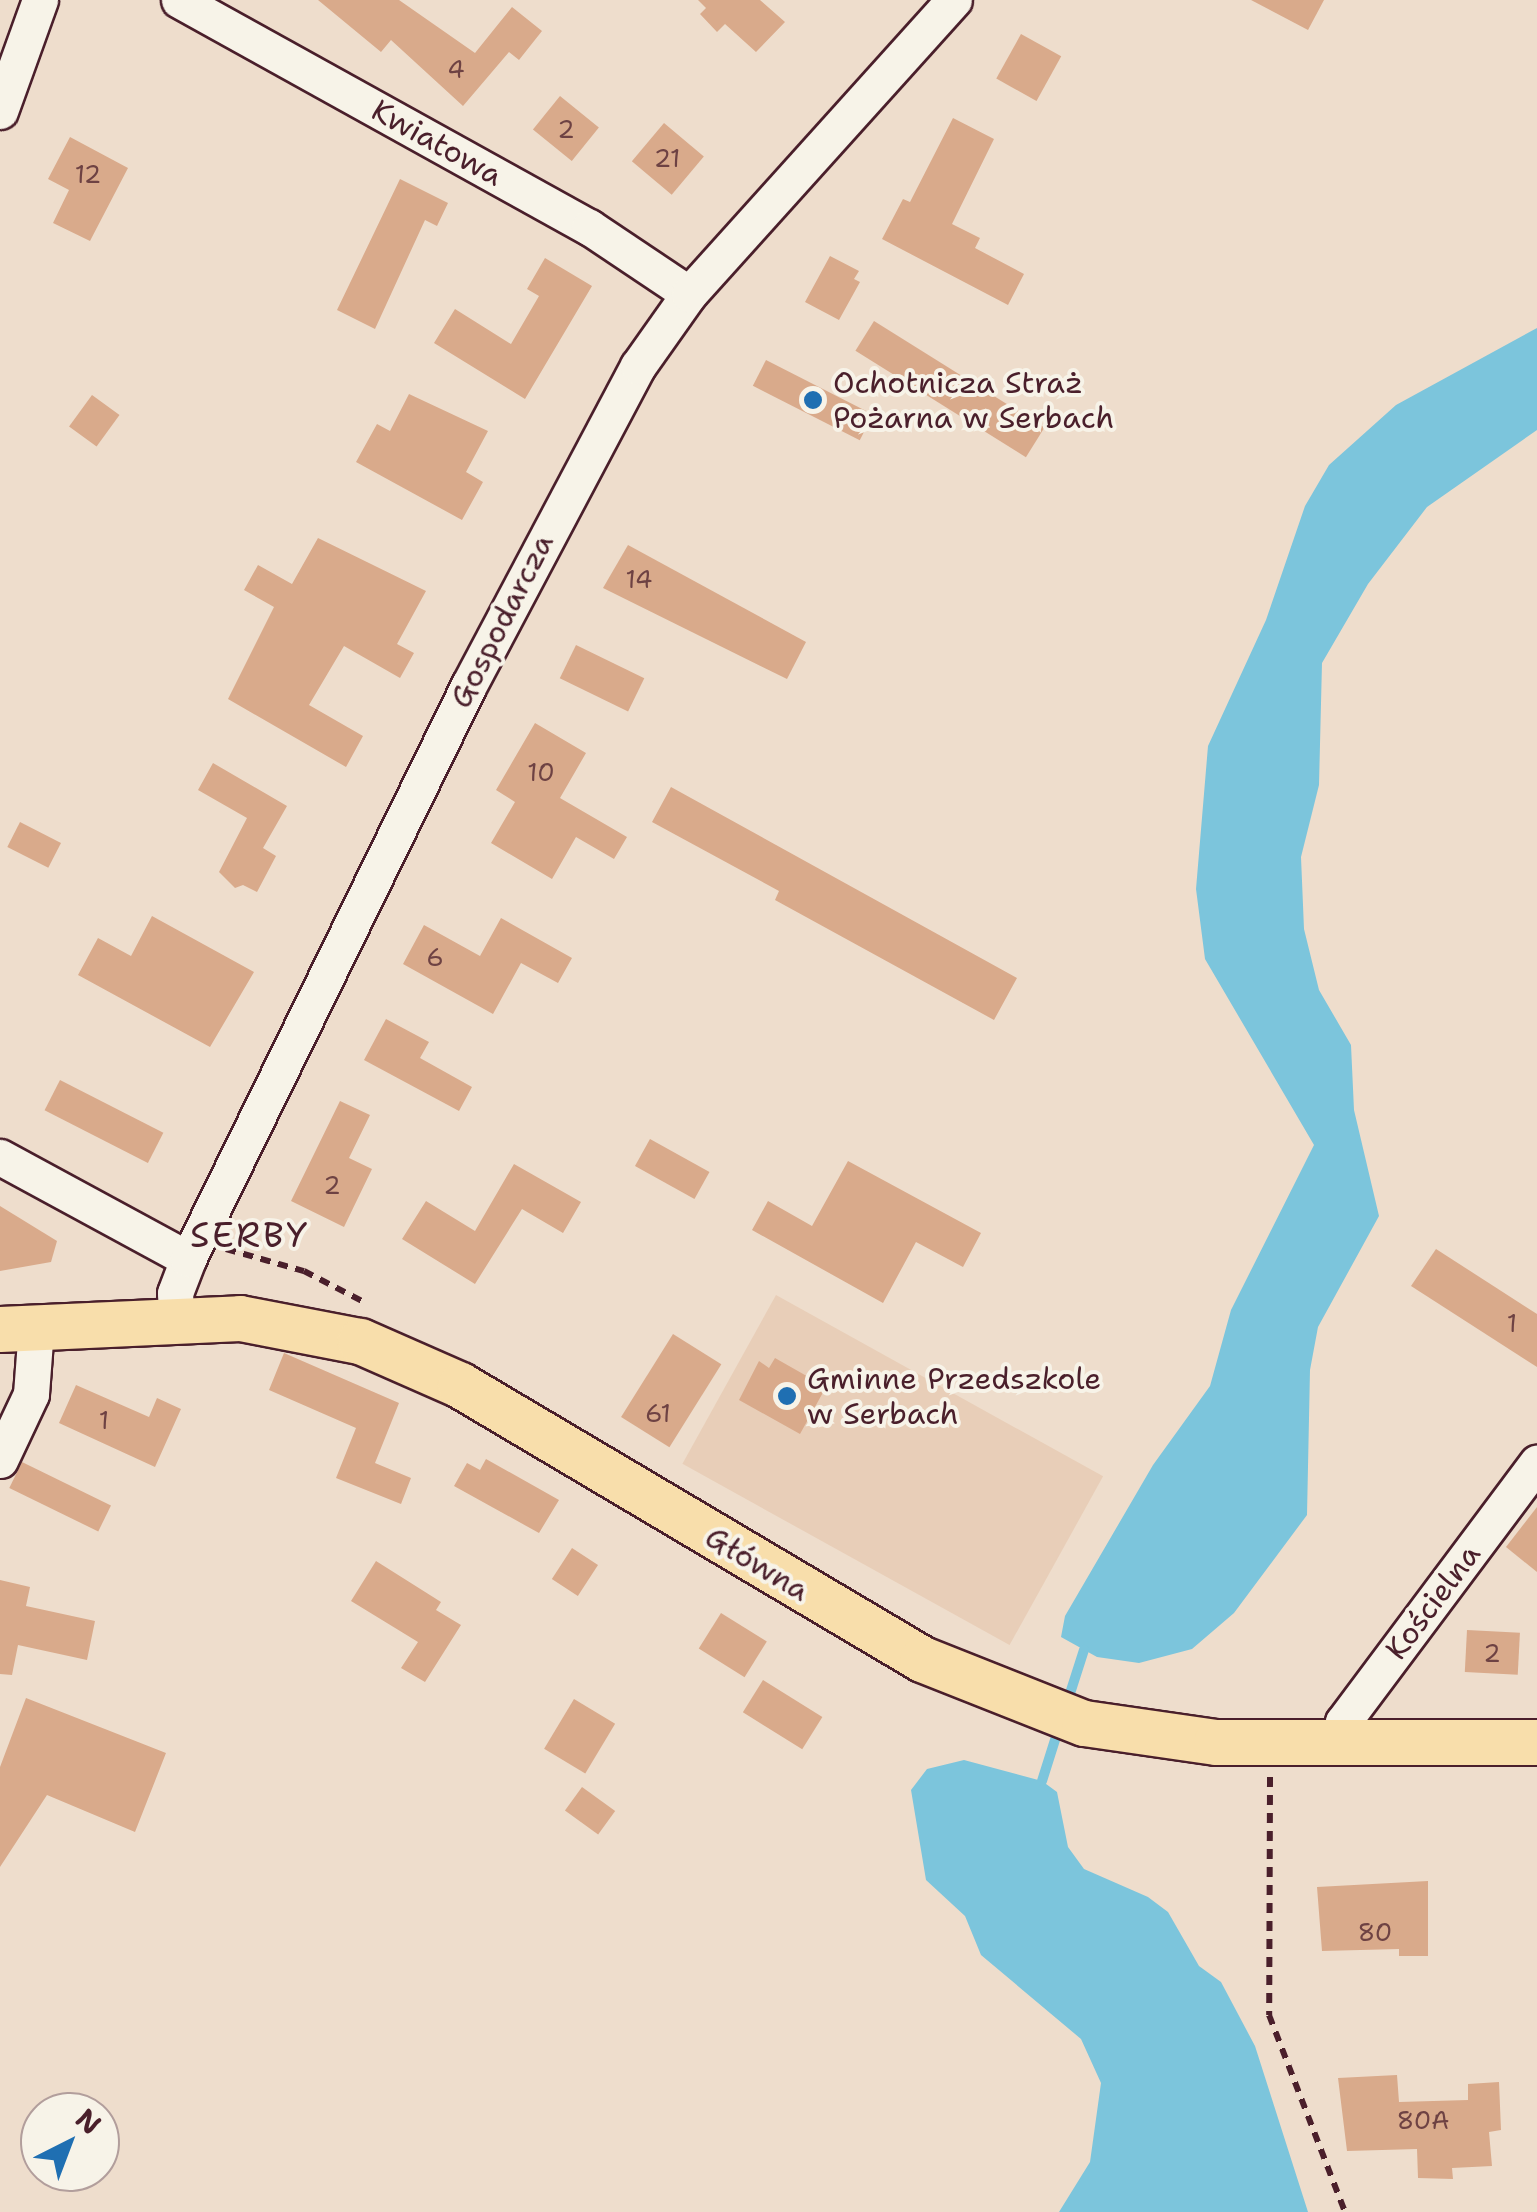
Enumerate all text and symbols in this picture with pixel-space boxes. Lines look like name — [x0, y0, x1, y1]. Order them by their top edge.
house number: 4 — [447, 54, 465, 84]
street label: Kwiatowa — [365, 92, 509, 194]
house number: 2 — [557, 114, 575, 144]
house number: 21 — [654, 143, 680, 173]
house number: 12 — [75, 159, 101, 189]
place label: Ochotnicza Straż Pożarna w Serbach — [833, 365, 1114, 436]
marker: Ochotnicza Straż Pożarna w Serbach — [802, 389, 824, 411]
street label: Gospodarcza — [443, 528, 561, 714]
house number: 14 — [626, 564, 652, 594]
house number: 10 — [527, 757, 555, 787]
house number: 6 — [426, 942, 444, 972]
house number: 2 — [323, 1170, 341, 1200]
district label: SERBY — [190, 1214, 310, 1256]
house number: 1 — [1507, 1308, 1517, 1338]
place label: Gminne Przedszkole w Serbach — [807, 1361, 1101, 1432]
marker: Gminne Przedszkole w Serbach — [776, 1385, 798, 1407]
house number: 61 — [645, 1398, 671, 1428]
house number: 1 — [99, 1405, 109, 1435]
street label: Główna — [699, 1519, 815, 1609]
street label: Kościelna — [1378, 1537, 1488, 1667]
house number: 2 — [1483, 1638, 1501, 1668]
house number: 80 — [1358, 1917, 1392, 1947]
north arrow — [20, 2092, 120, 2192]
text: N — [68, 2100, 110, 2143]
house number: 80A — [1397, 2105, 1449, 2135]

